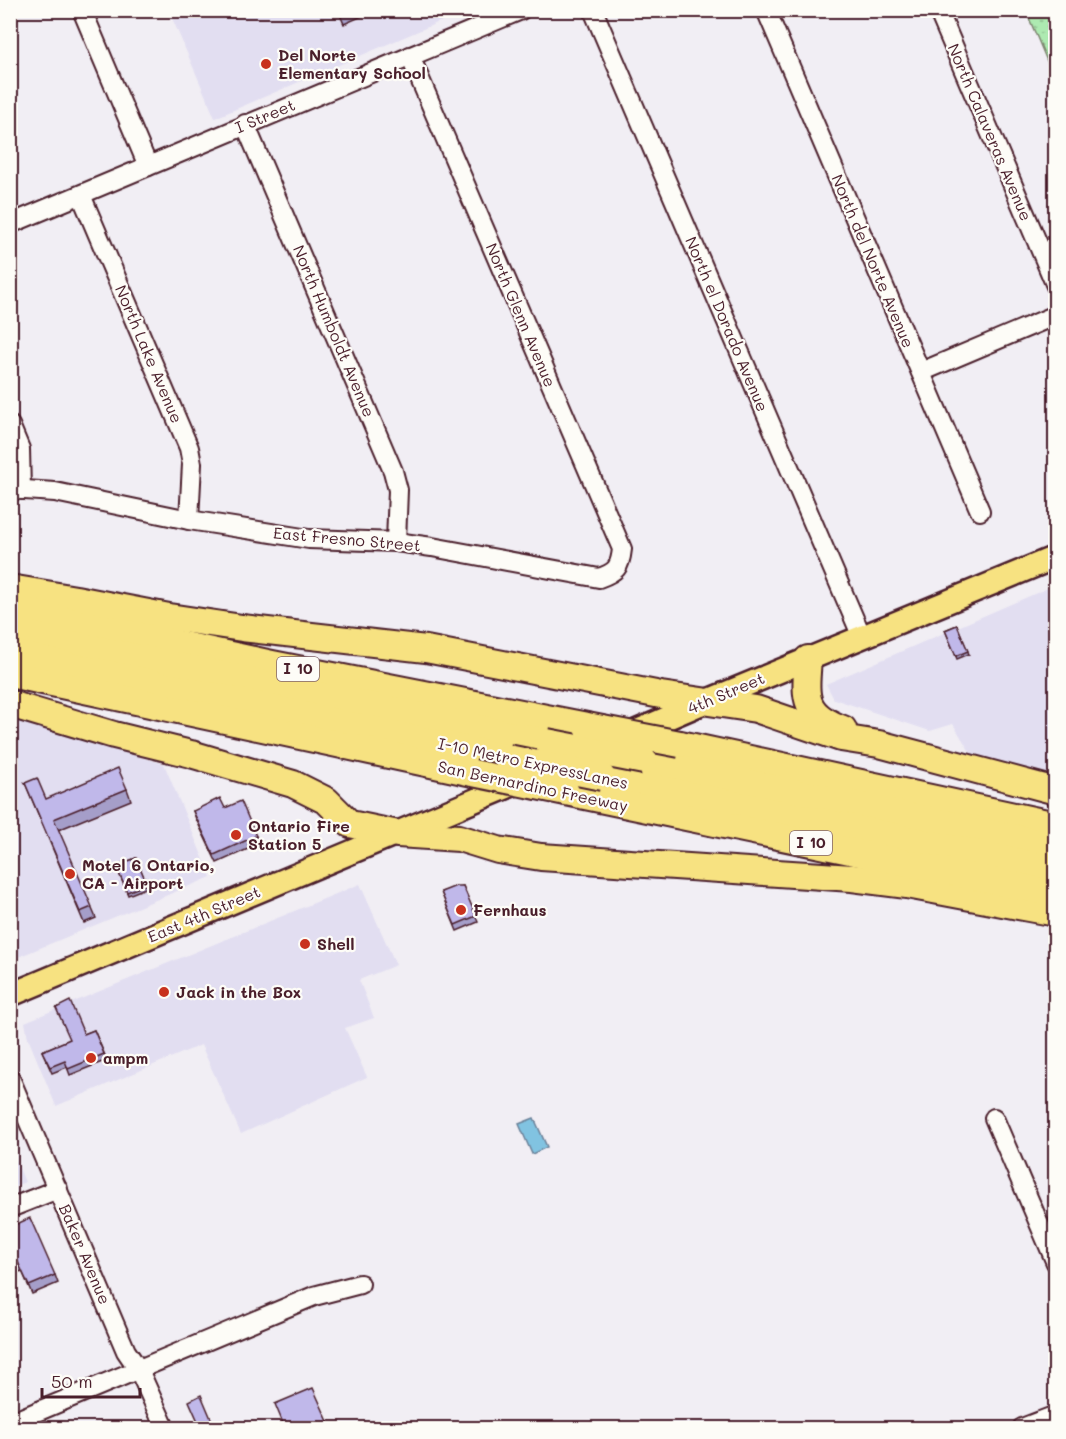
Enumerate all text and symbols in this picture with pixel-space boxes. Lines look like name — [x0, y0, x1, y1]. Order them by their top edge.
street label: North Calaveras Avenue — [944, 40, 1037, 224]
place label: Del Norte Elementary School — [278, 44, 426, 83]
marker: Del Norte Elementary School — [259, 57, 273, 71]
street label: I Street — [232, 94, 298, 138]
street label: North del Norte Avenue — [827, 171, 920, 351]
street label: North el Dorado Avenue — [681, 233, 774, 415]
street label: North Glenn Avenue — [482, 240, 561, 390]
street label: North Humboldt Avenue — [289, 242, 380, 420]
street label: North Lake Avenue — [111, 282, 188, 426]
street label: East Fresno Street — [272, 522, 422, 555]
road number: I 10 — [277, 657, 319, 681]
street label: 4th Street — [684, 667, 767, 718]
street label: I-10 Metro ExpressLanes — [436, 732, 630, 793]
street label: San Bernardino Freeway — [436, 755, 630, 816]
place label: Ontario Fire Station 5 — [248, 815, 350, 854]
marker: Ontario Fire Station 5 — [229, 828, 243, 842]
road number: I 10 — [790, 831, 832, 855]
place label: Motel 6 Ontario, CA - Airport — [82, 854, 214, 893]
marker: Motel 6 Ontario, CA - Airport — [63, 867, 77, 881]
street label: East 4th Street — [144, 880, 263, 947]
place label: Fernhaus — [473, 899, 547, 920]
marker: Fernhaus — [454, 903, 468, 917]
place label: Shell — [317, 933, 355, 954]
marker: Shell — [298, 937, 312, 951]
place label: Jack in the Box — [176, 981, 301, 1002]
marker: Jack in the Box — [157, 985, 171, 999]
place label: ampm — [103, 1047, 148, 1068]
marker: ampm — [84, 1051, 98, 1065]
street label: Baker Avenue — [55, 1201, 116, 1307]
scale bar — [42, 1361, 140, 1399]
text: 50 m — [51, 1369, 93, 1393]

